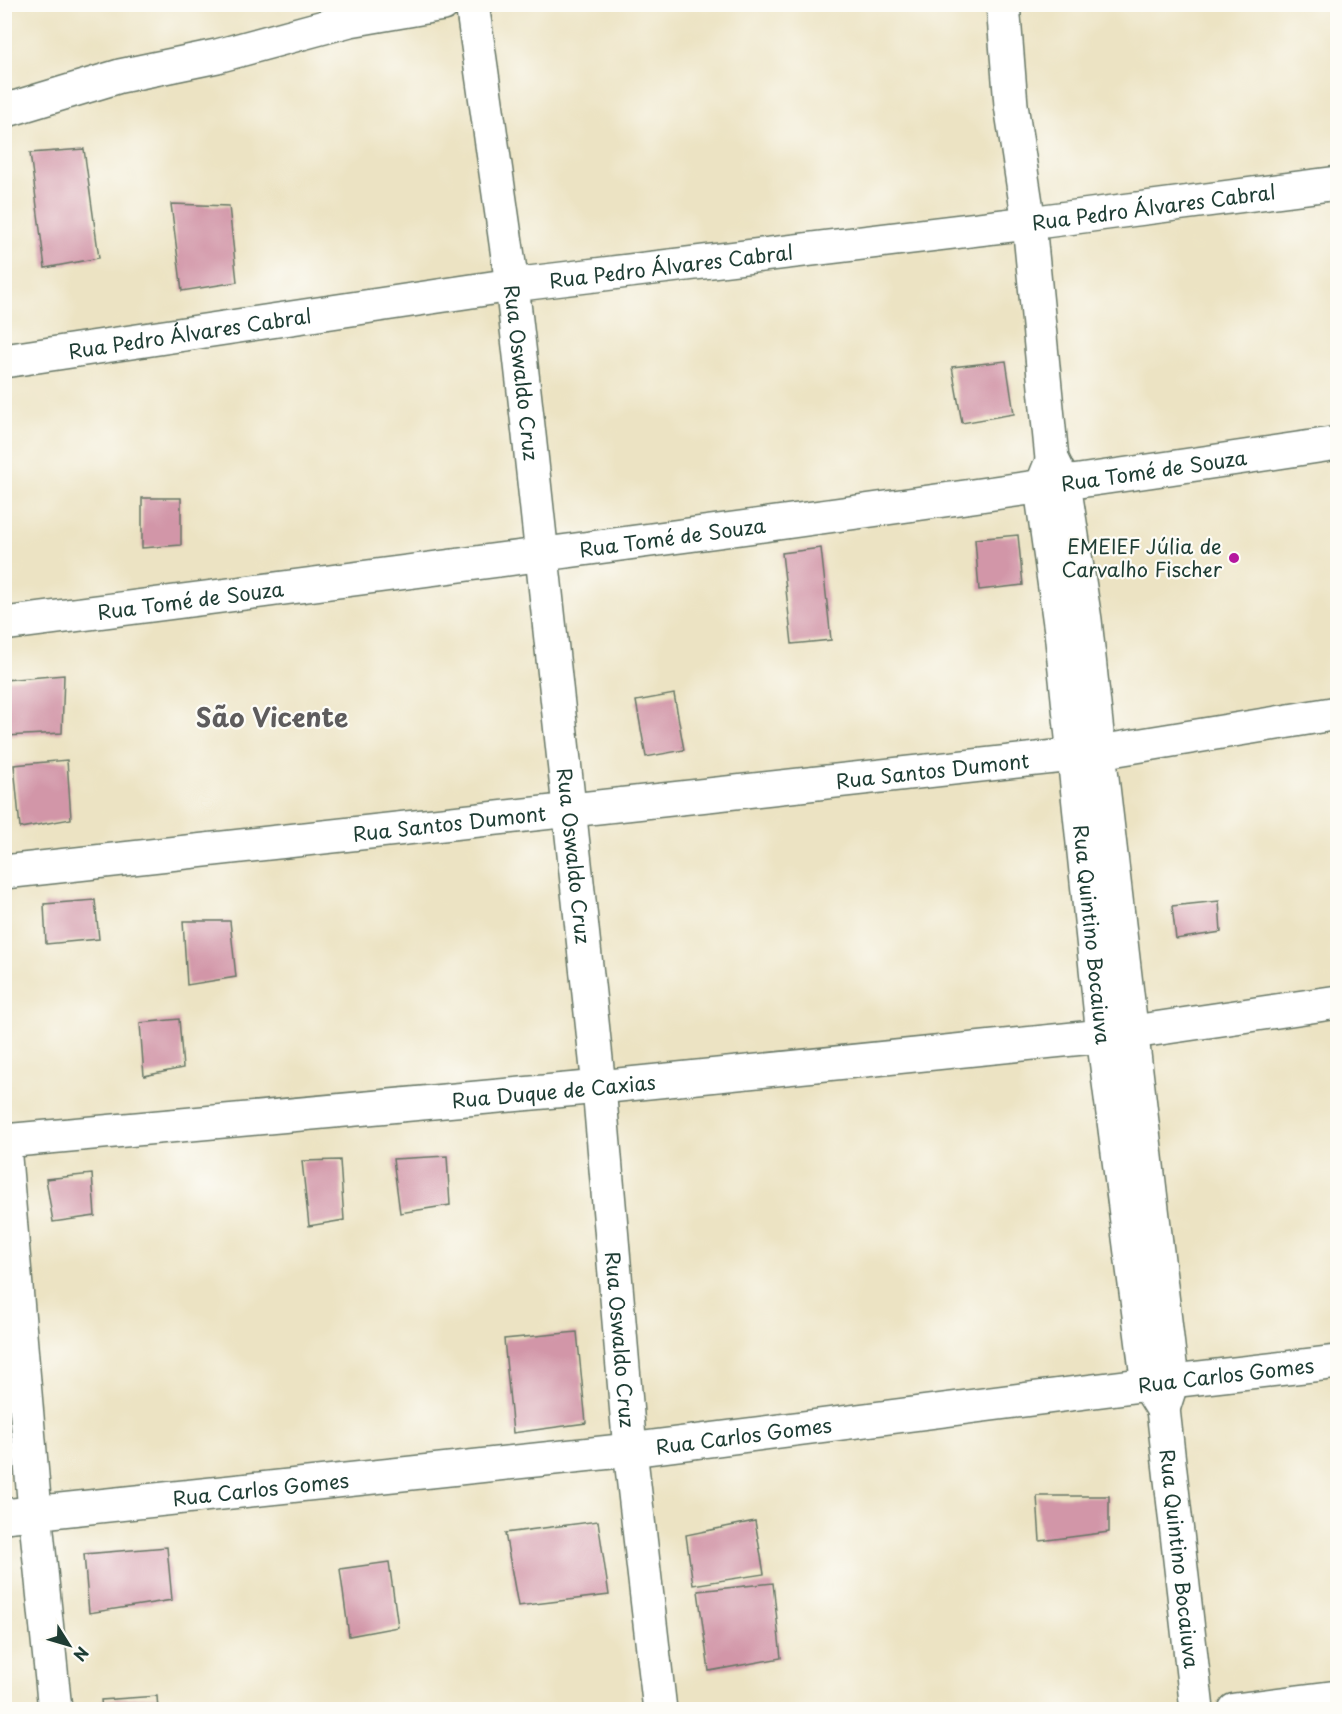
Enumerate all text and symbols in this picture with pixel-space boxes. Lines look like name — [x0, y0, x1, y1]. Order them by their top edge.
street label: Rua Pedro Álvares Cabral — [1030, 176, 1277, 238]
street label: Rua Pedro Álvares Cabral — [548, 236, 795, 295]
street label: Rua Oswaldo Cruz — [497, 283, 547, 462]
street label: Rua Pedro Álvares Cabral — [66, 300, 314, 366]
street label: Rua Tomé de Souza — [1059, 442, 1249, 498]
street label: Rua Tomé de Souza — [578, 510, 768, 564]
place label: EMEIEF Júlia de Carvalho Fischer — [1061, 531, 1223, 584]
marker: EMEIEF Júlia de Carvalho Fischer — [1227, 551, 1241, 565]
street label: Rua Tomé de Souza — [96, 573, 286, 627]
district label: São Vicente — [196, 697, 348, 736]
street label: Rua Santos Dumont — [834, 745, 1031, 796]
street label: Rua Oswaldo Cruz — [550, 766, 599, 945]
street label: Rua Santos Dumont — [351, 798, 547, 849]
street label: Rua Quintino Bocaiuva — [1066, 823, 1119, 1047]
street label: Rua Duque de Caxias — [451, 1066, 657, 1115]
street label: Rua Oswaldo Cruz — [598, 1250, 643, 1429]
street label: Rua Carlos Gomes — [1136, 1350, 1315, 1400]
street label: Rua Carlos Gomes — [654, 1409, 833, 1462]
street label: Rua Quintino Bocaiuva — [1153, 1447, 1207, 1671]
street label: Rua Carlos Gomes — [171, 1465, 350, 1513]
north arrow — [39, 1615, 99, 1675]
text: N — [68, 1642, 95, 1667]

